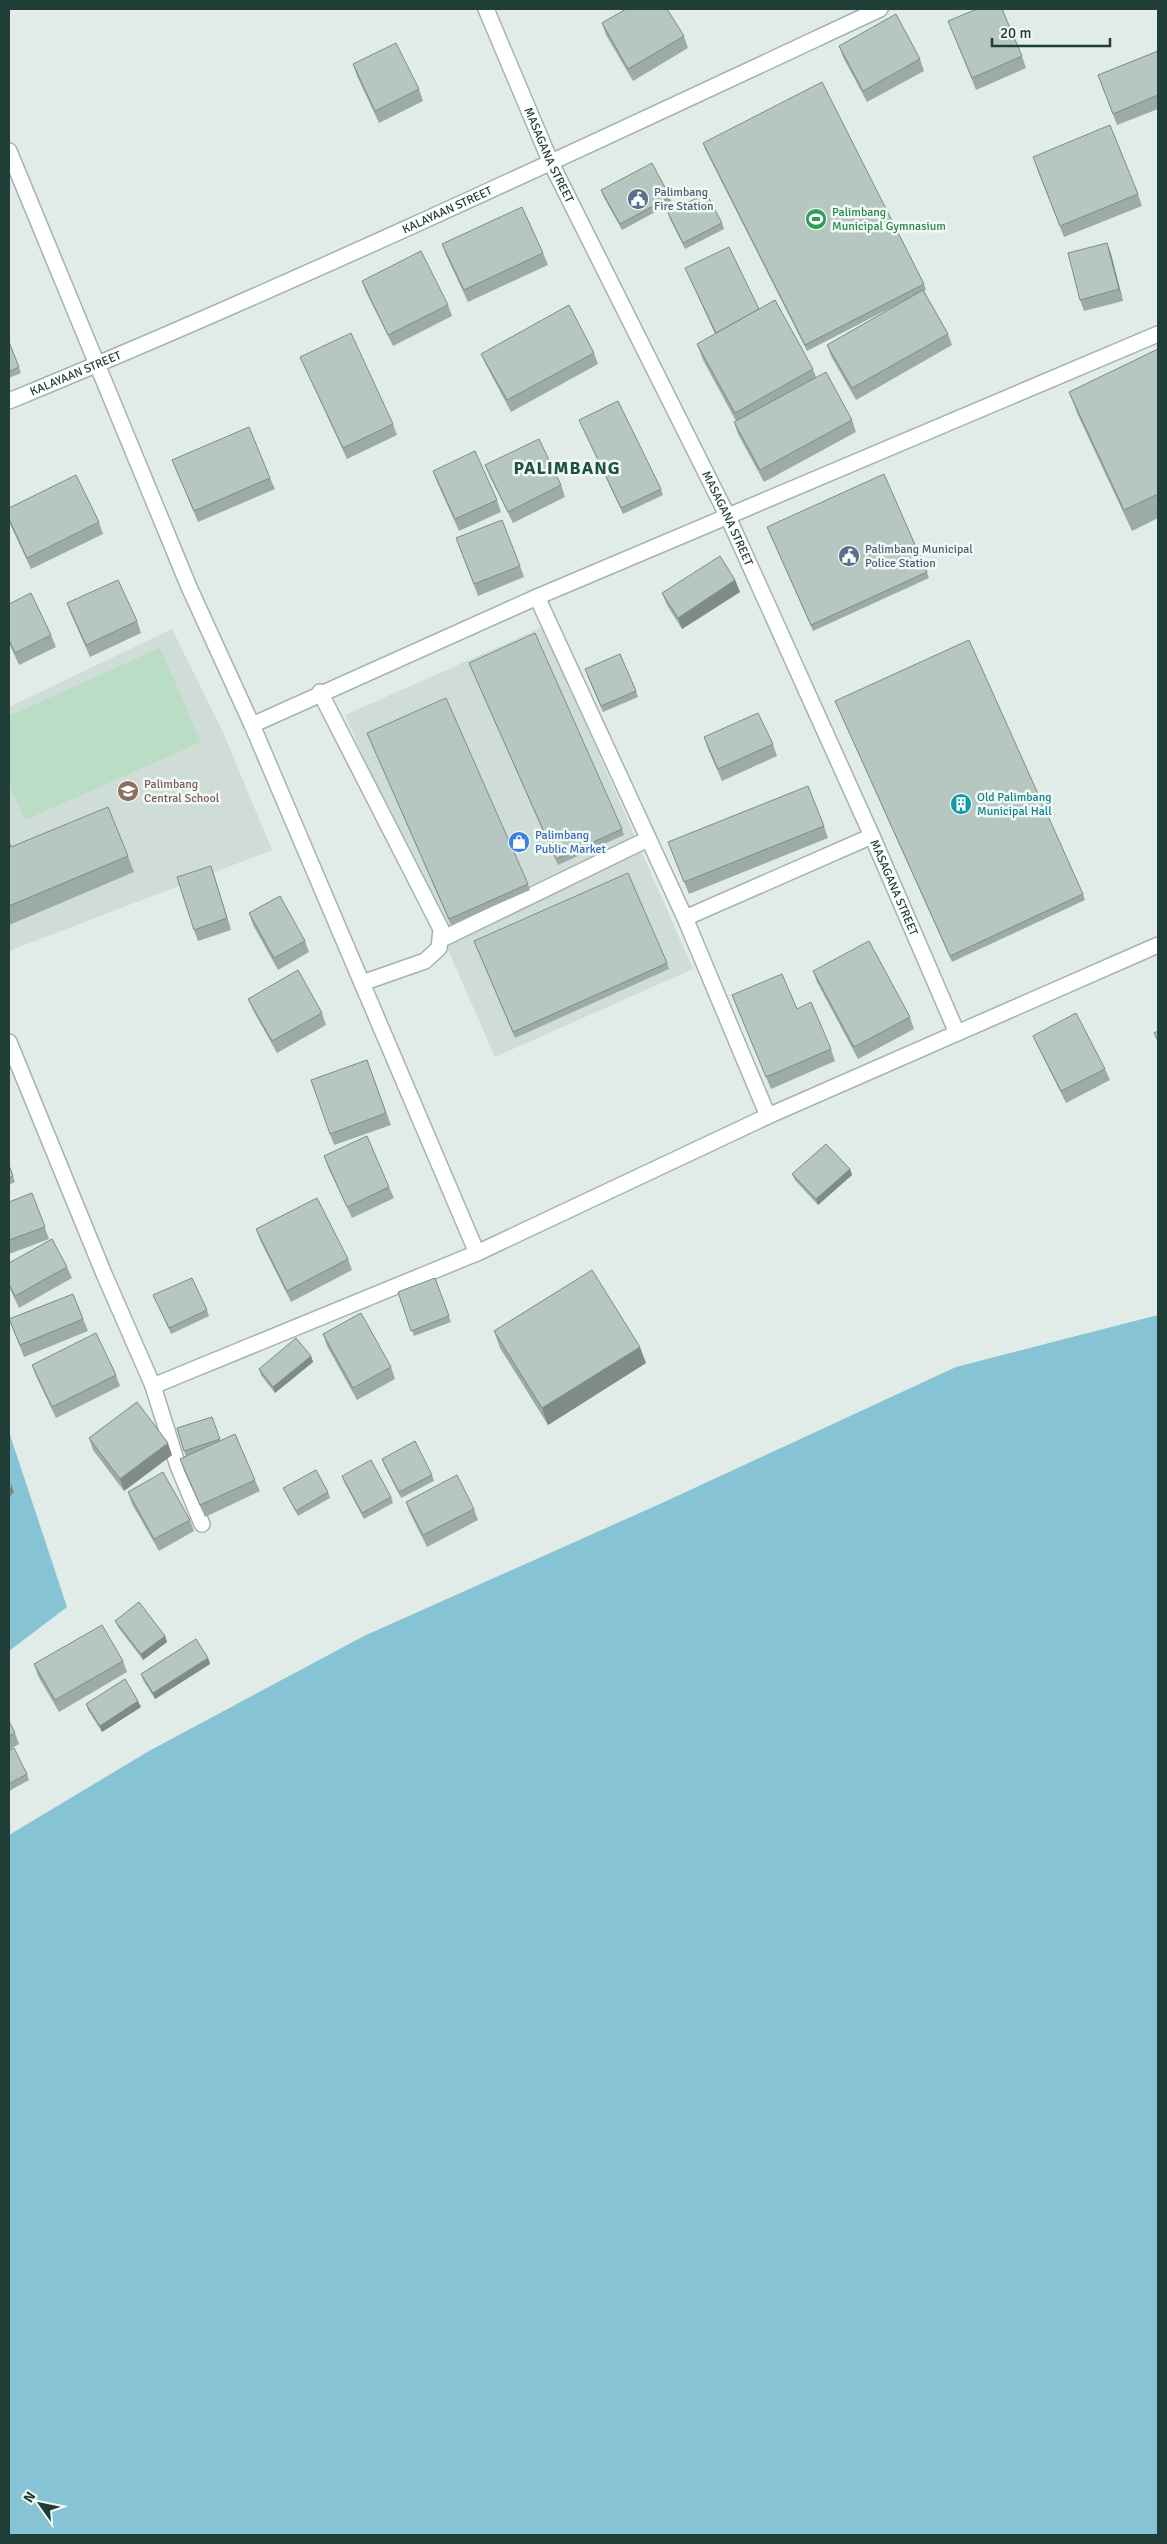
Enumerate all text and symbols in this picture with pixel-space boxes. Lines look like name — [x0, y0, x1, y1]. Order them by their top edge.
scale bar — [992, 15, 1110, 47]
text: 20 m — [1000, 24, 1031, 42]
street label: MASAGANA STREET — [521, 105, 577, 205]
street label: KALAYAAN STREET — [400, 183, 495, 237]
place label: Palimbang Fire Station — [654, 185, 714, 214]
public building icon: Palimbang Fire Station — [626, 187, 650, 211]
place label: Palimbang Municipal Gymnasium — [832, 205, 946, 234]
sports icon: Palimbang Municipal Gymnasium — [804, 207, 828, 231]
street label: KALAYAAN STREET — [28, 347, 123, 399]
district label: PALIMBANG — [514, 457, 620, 479]
street label: MASAGANA STREET — [699, 468, 757, 568]
place label: Palimbang Municipal Police Station — [865, 542, 973, 571]
public building icon: Palimbang Municipal Police Station — [837, 544, 861, 568]
place label: Palimbang Central School — [144, 777, 220, 806]
school or university icon: Palimbang Central School — [116, 779, 140, 803]
place label: Old Palimbang Municipal Hall — [977, 790, 1052, 819]
building icon: Old Palimbang Municipal Hall — [949, 792, 973, 816]
place label: Palimbang Public Market — [535, 828, 606, 857]
shop icon: Palimbang Public Market — [507, 830, 531, 854]
street label: MASAGANA STREET — [867, 837, 922, 938]
north arrow — [15, 2479, 65, 2529]
text: N — [20, 2488, 39, 2506]

